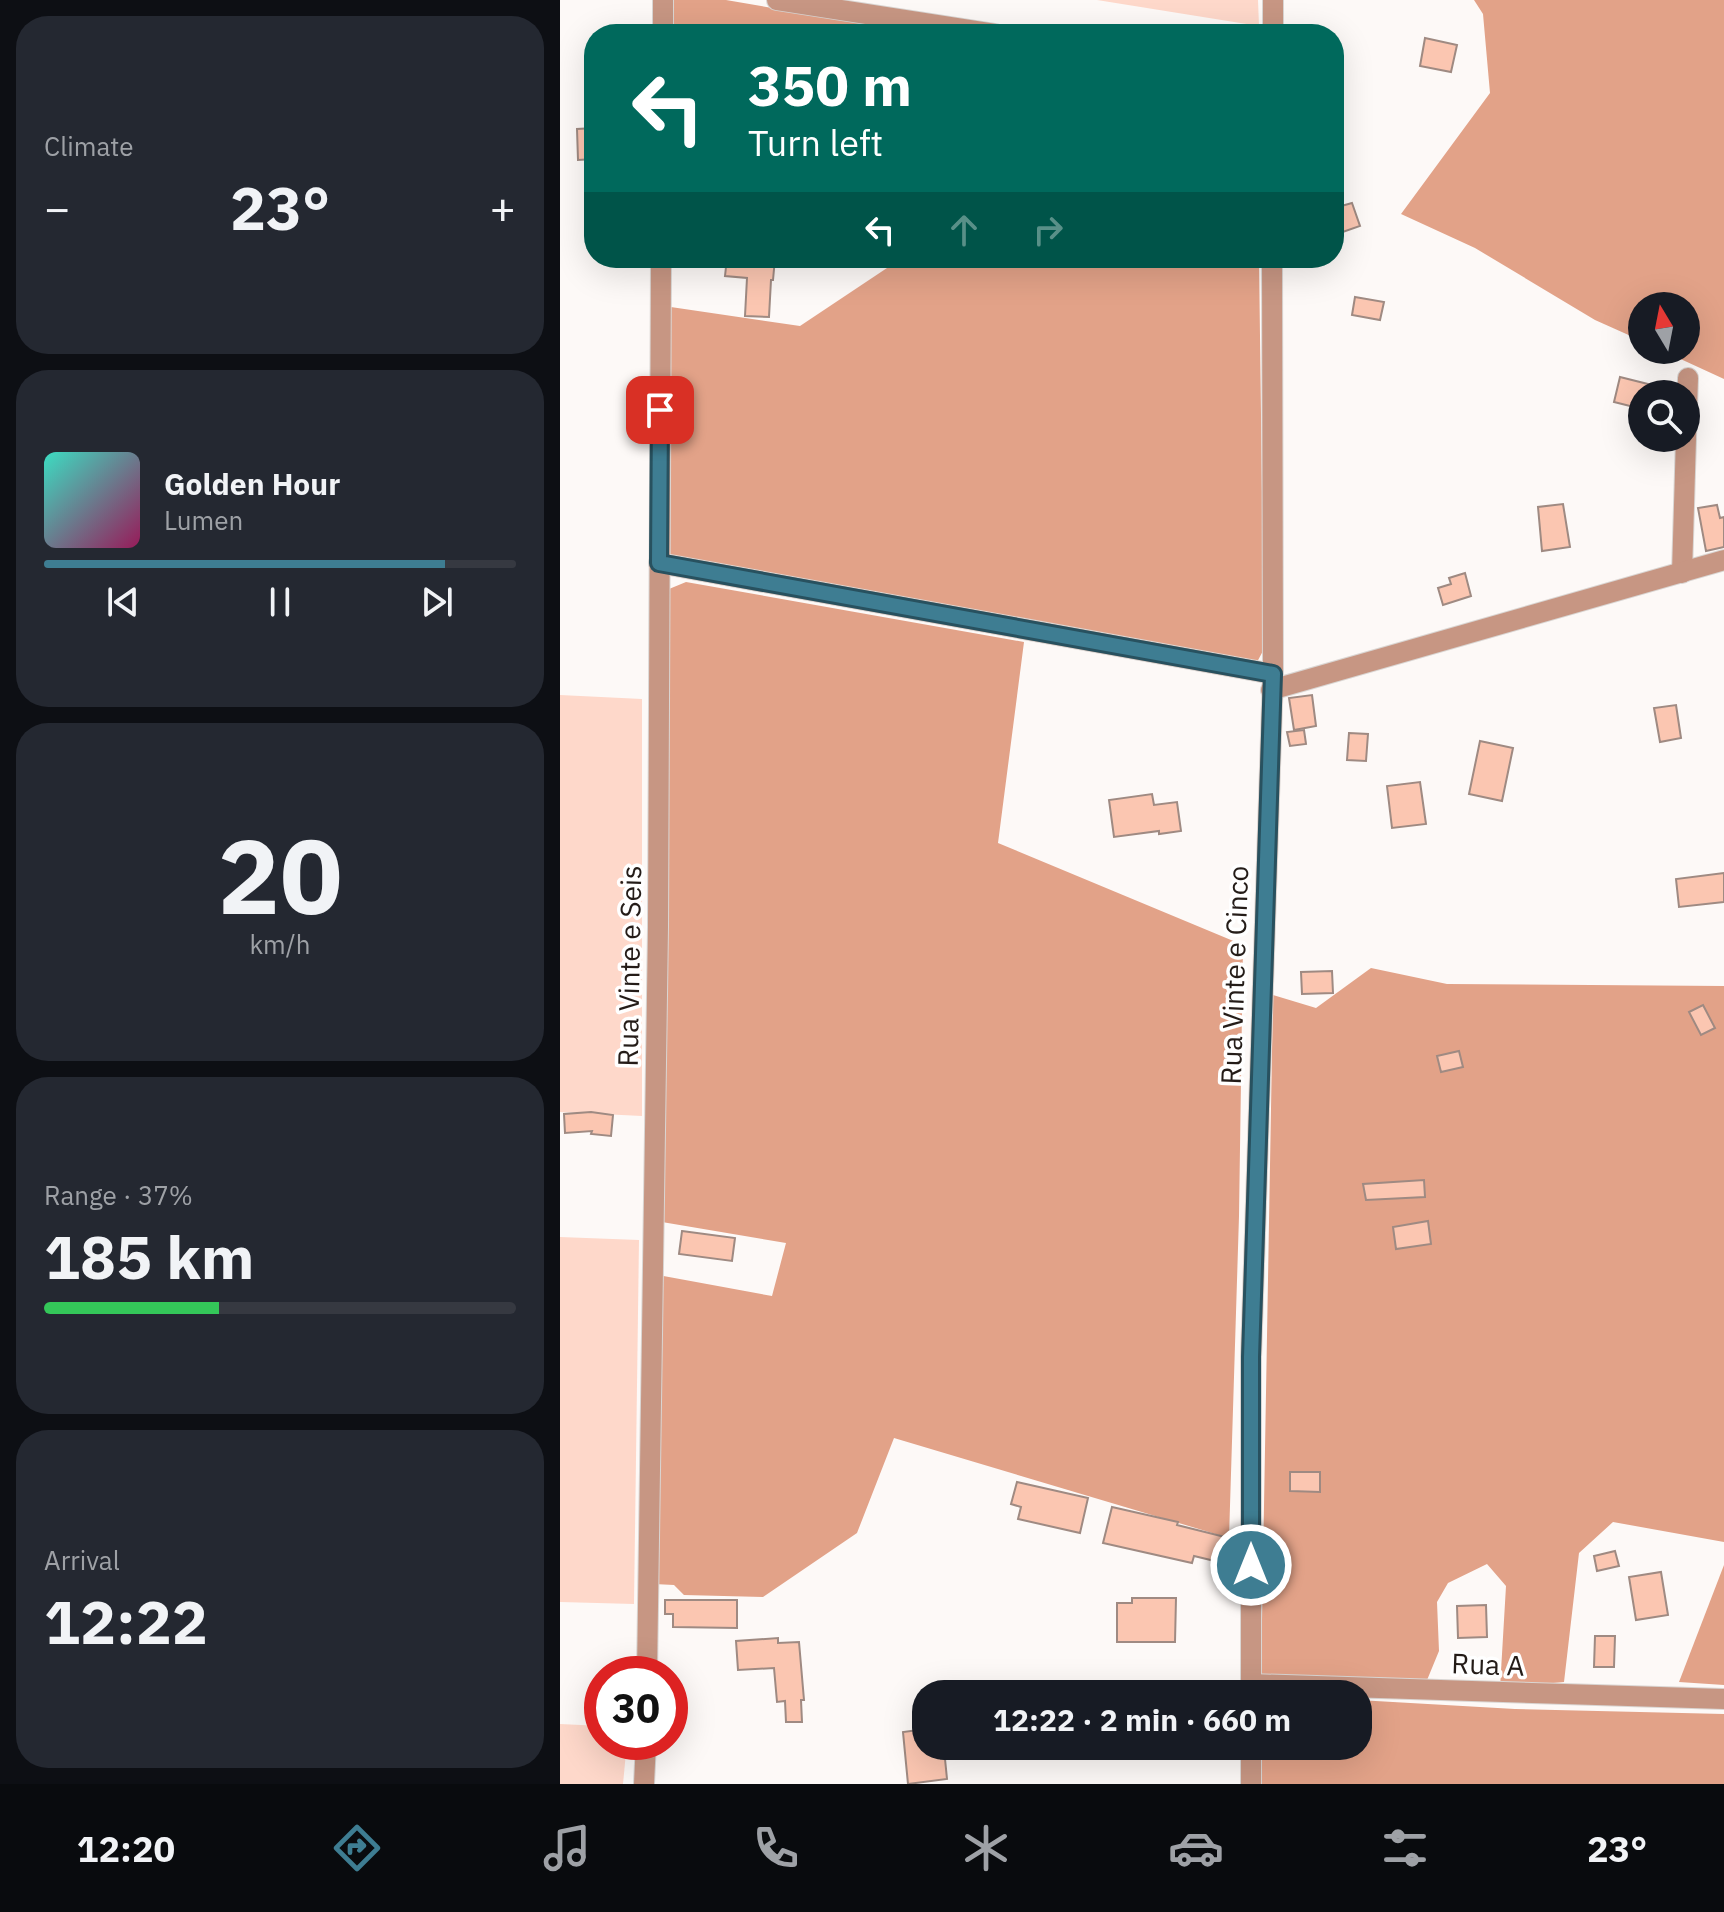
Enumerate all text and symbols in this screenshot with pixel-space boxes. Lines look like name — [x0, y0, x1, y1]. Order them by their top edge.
text: 350 m — [748, 49, 912, 121]
icon: left — [616, 56, 720, 160]
text: Turn left — [748, 119, 883, 166]
text: Climate — [44, 129, 134, 163]
text: 23° — [230, 168, 330, 247]
text: − — [44, 179, 70, 236]
text: + — [490, 179, 516, 236]
icon: left — [858, 208, 902, 252]
icon: ahead — [942, 208, 986, 252]
icon: right — [1026, 208, 1070, 252]
north arrow — [1628, 292, 1700, 364]
map controls — [1628, 292, 1700, 452]
pin — [626, 376, 694, 444]
button: search — [1628, 380, 1700, 452]
icon: arrive — [638, 388, 682, 432]
text: Golden Hour — [164, 464, 340, 503]
text: Lumen — [164, 503, 243, 537]
icon: previous — [101, 580, 145, 624]
icon: pause — [258, 580, 302, 624]
icon: next — [415, 580, 459, 624]
text: 20 — [218, 807, 342, 943]
street label: Rua Vinte e Seis — [609, 865, 649, 1067]
street label: Rua Vinte e Cinco — [1212, 865, 1256, 1085]
text: km/h — [249, 927, 311, 961]
text: Range · 37% — [44, 1178, 193, 1212]
text: 185 km — [44, 1217, 254, 1296]
position arrow — [1209, 1523, 1293, 1607]
text: Arrival — [44, 1543, 120, 1577]
text: 12:22 — [44, 1582, 208, 1661]
street label: Rua A — [1451, 1644, 1525, 1684]
speed limit sign: 30 — [584, 1656, 688, 1760]
text: 12:22 · 2 min · 660 m — [993, 1700, 1291, 1739]
icon: directions — [329, 1820, 385, 1876]
icon: music — [539, 1820, 595, 1876]
icon: phone — [748, 1820, 804, 1876]
icon: climate — [958, 1820, 1014, 1876]
icon: car — [1168, 1820, 1224, 1876]
icon: filters — [1377, 1820, 1433, 1876]
text: 12:20 — [77, 1825, 175, 1872]
text: 23° — [1587, 1825, 1647, 1872]

